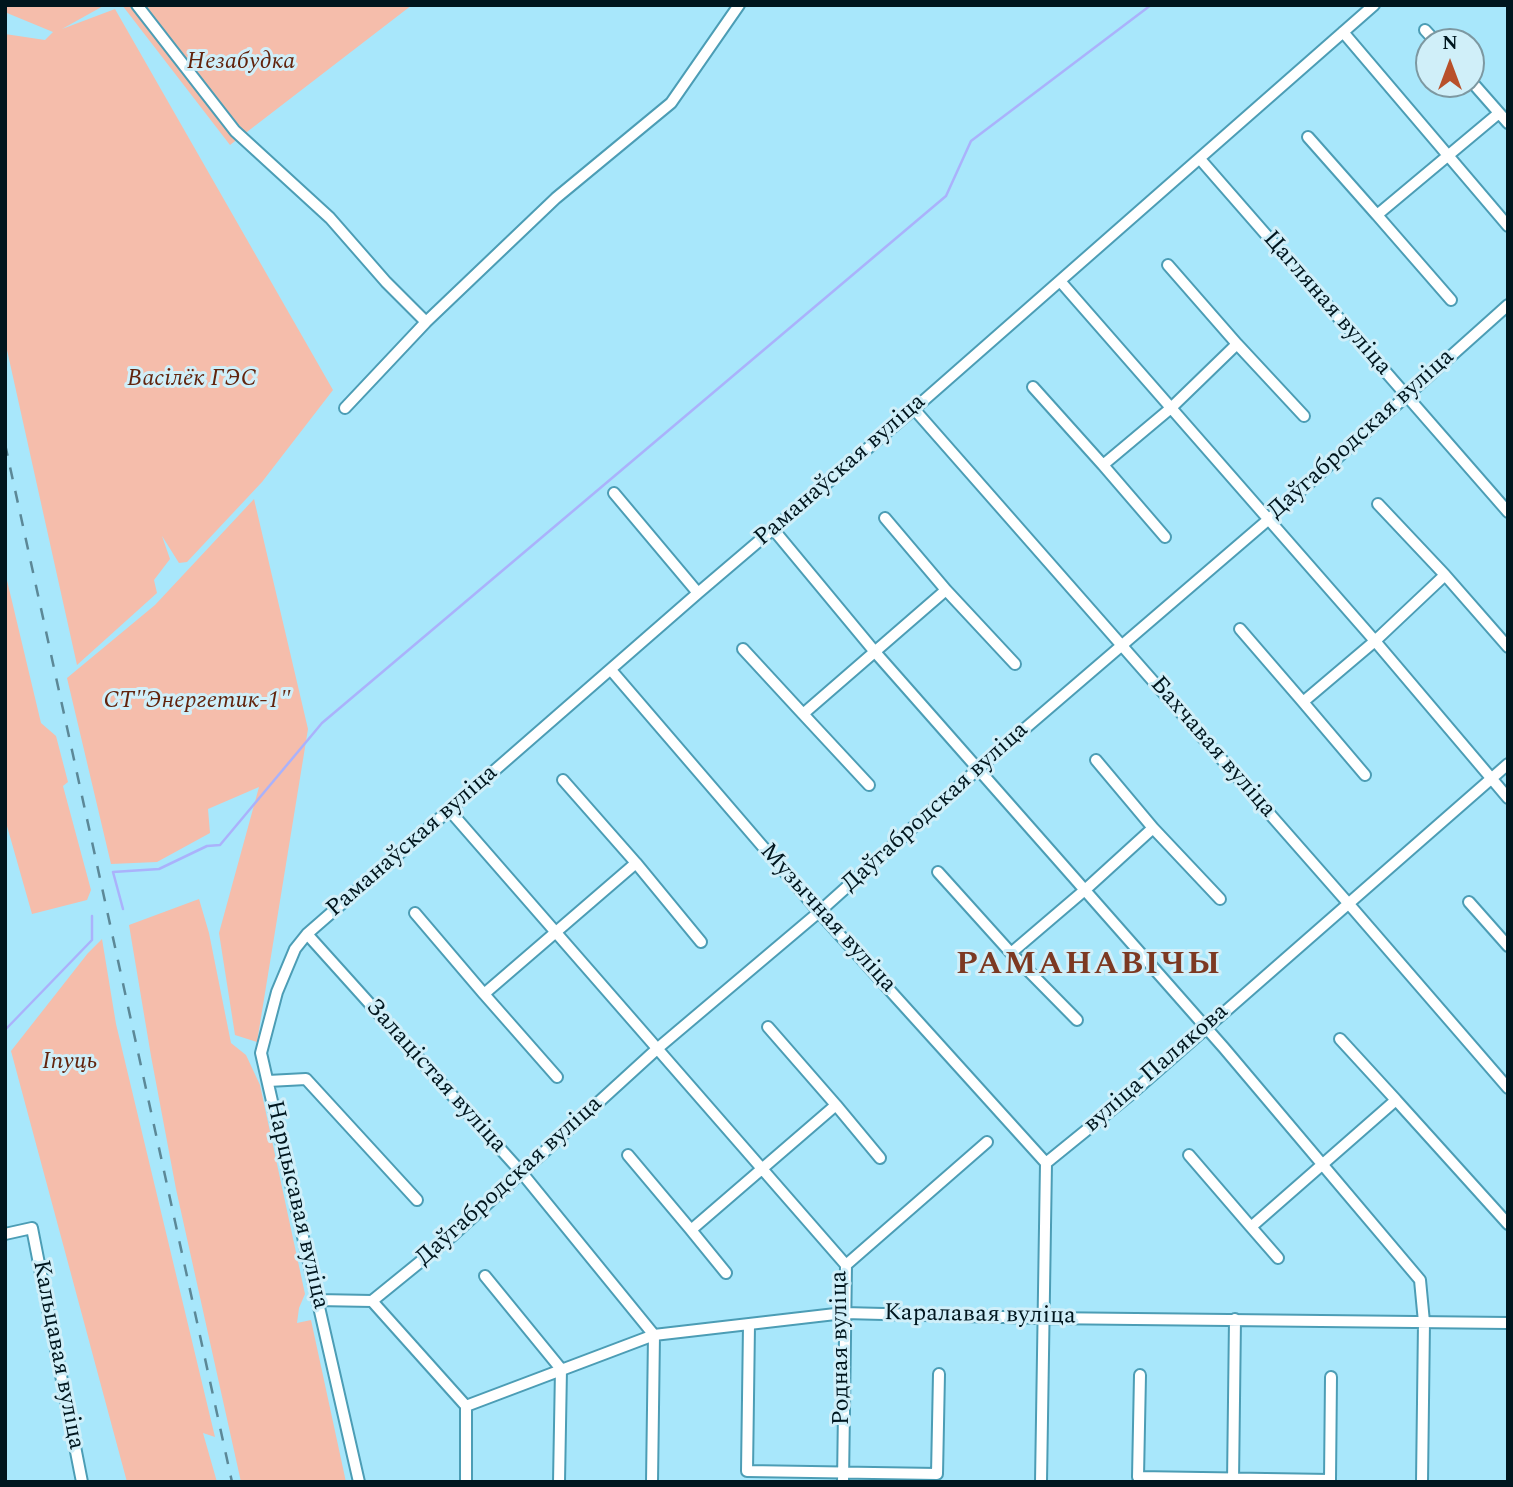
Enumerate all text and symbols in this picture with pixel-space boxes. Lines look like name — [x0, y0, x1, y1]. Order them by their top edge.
north arrow — [1415, 28, 1485, 98]
text: N — [1442, 29, 1458, 58]
park label: Незабудка — [187, 49, 295, 77]
street label: Цагляная вуліца — [1255, 226, 1397, 382]
street label: Даўгабродская вуліца — [1263, 344, 1461, 526]
park label: Васілёк ГЭС — [127, 366, 257, 394]
street label: Раманаўская вуліца — [749, 389, 933, 553]
street label: Бахчавая вуліца — [1143, 671, 1281, 825]
park label: СТ"Энергетик-1" — [104, 688, 290, 716]
street label: Даўгабродская вуліца — [837, 717, 1035, 899]
street label: Раманаўская вуліца — [321, 760, 505, 924]
street label: Музычная вуліца — [753, 839, 901, 999]
district label: РАМАНАВІЧЫ — [957, 948, 1221, 986]
street label: Залацістая вуліца — [358, 994, 512, 1160]
street label: вуліца Палякова — [1079, 998, 1235, 1140]
park label: Іпуць — [42, 1049, 98, 1077]
street label: Даўгабродская вуліца — [411, 1091, 609, 1273]
street label: Нарцысавая вуліца — [258, 1098, 334, 1312]
street label: Кальцавая вуліца — [24, 1258, 90, 1452]
street label: Родная вуліца — [826, 1270, 858, 1426]
street label: Каралавая вуліца — [884, 1300, 1076, 1332]

